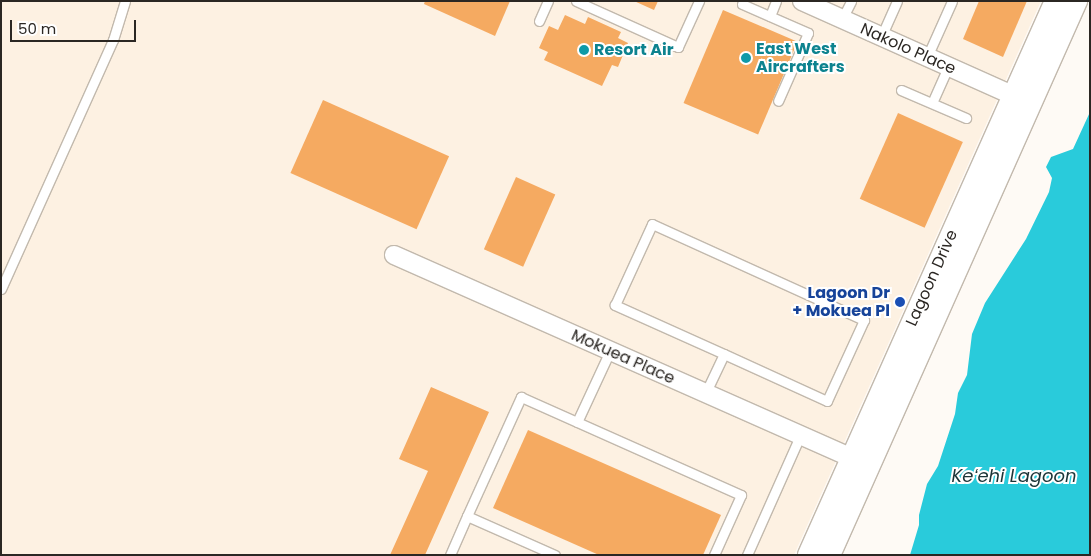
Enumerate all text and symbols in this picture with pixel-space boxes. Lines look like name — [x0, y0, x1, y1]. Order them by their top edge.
scale bar — [12, 10, 139, 42]
text: 50 m — [18, 18, 56, 39]
street label: Nakolo Place — [857, 19, 959, 79]
place label: East West Aircrafters — [756, 39, 845, 77]
place label: Resort Air — [594, 40, 674, 60]
marker: Resort Air — [578, 44, 590, 56]
marker: East West Aircrafters — [740, 52, 752, 64]
street label: Lagoon Drive — [902, 227, 962, 329]
place label: Lagoon Dr + Mokuea Pl — [792, 283, 890, 321]
marker: Lagoon Dr + Mokuea Pl — [894, 296, 906, 308]
street label: Mokuea Place — [568, 326, 678, 388]
water label: Keʻehi Lagoon — [951, 465, 1077, 487]

